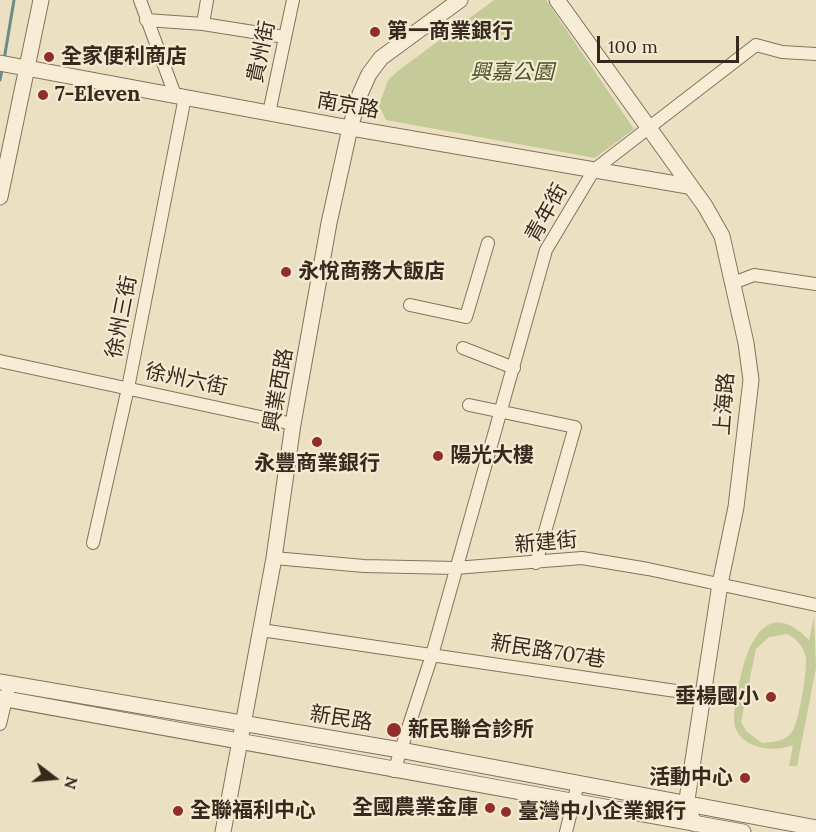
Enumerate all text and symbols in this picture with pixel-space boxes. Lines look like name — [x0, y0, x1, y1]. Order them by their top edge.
street label: 貴州街 — [243, 19, 281, 85]
place label: 第一商業銀行 — [387, 19, 513, 45]
scale bar — [600, 24, 742, 62]
marker: 第一商業銀行 — [368, 25, 382, 39]
text: 100 m — [608, 35, 658, 58]
place label: 全家便利商店 — [61, 44, 187, 70]
marker: 全家便利商店 — [42, 50, 56, 64]
park label: 興嘉公園 — [470, 60, 554, 86]
place label: 7-Eleven — [55, 82, 141, 108]
marker: 7-Eleven — [36, 88, 50, 102]
street label: 南京路 — [315, 88, 381, 124]
street label: 青年街 — [521, 179, 573, 247]
place label: 永悅商務大飯店 — [298, 259, 445, 285]
marker: 永悅商務大飯店 — [279, 265, 293, 279]
street label: 徐州三街 — [102, 273, 142, 361]
street label: 興業西路 — [259, 346, 299, 434]
street label: 徐州六街 — [142, 359, 230, 401]
street label: 上海路 — [710, 372, 740, 436]
marker: 永豐商業銀行 — [310, 435, 324, 449]
place label: 陽光大樓 — [450, 443, 534, 469]
marker: 陽光大樓 — [431, 449, 445, 463]
place label: 永豐商業銀行 — [254, 451, 380, 477]
street label: 新建街 — [514, 528, 578, 558]
street label: 新民路707巷 — [489, 630, 607, 674]
place label: 垂楊國小 — [675, 684, 759, 710]
marker: 垂楊國小 — [764, 690, 778, 704]
street label: 新民路 — [308, 702, 374, 736]
place label: 新民聯合診所 — [408, 717, 534, 743]
marker: 新民聯合診所 — [385, 721, 403, 739]
north arrow — [24, 748, 84, 808]
place label: 活動中心 — [649, 765, 733, 791]
marker: 活動中心 — [738, 771, 752, 785]
text: N — [60, 774, 83, 792]
place label: 全國農業金庫 — [352, 795, 478, 821]
place label: 全聯福利中心 — [190, 798, 316, 824]
place label: 臺灣中小企業銀行 — [518, 799, 686, 825]
marker: 全國農業金庫 — [483, 801, 497, 815]
marker: 全聯福利中心 — [171, 804, 185, 818]
marker: 臺灣中小企業銀行 — [499, 805, 513, 819]

